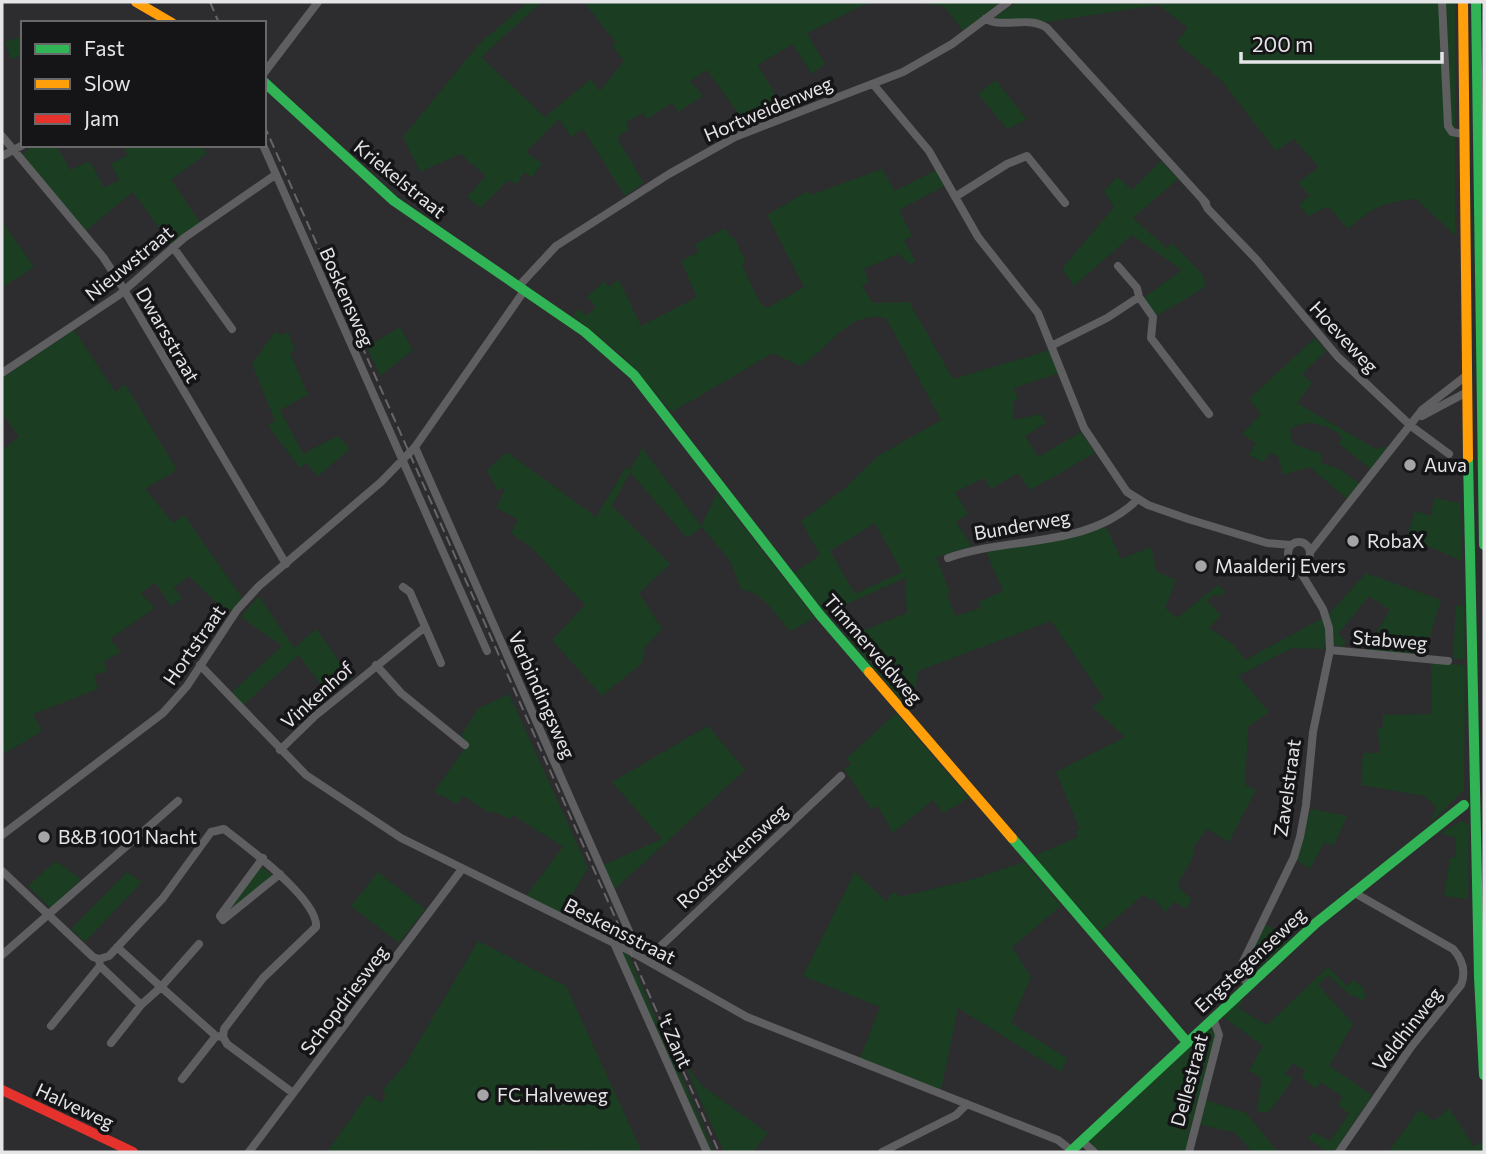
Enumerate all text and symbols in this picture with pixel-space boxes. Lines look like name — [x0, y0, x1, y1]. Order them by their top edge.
legend — [21, 21, 266, 147]
scale bar — [1241, 21, 1442, 65]
text: 200 m — [1252, 31, 1313, 56]
text: Fast — [84, 35, 125, 60]
text: Slow — [84, 70, 131, 95]
street label: Hortweidenweg — [700, 71, 836, 146]
text: Jam — [84, 105, 119, 130]
street label: Kriekelstraat — [350, 135, 451, 223]
street label: Nieuwstraat — [80, 220, 177, 305]
street label: Boskensweg — [315, 243, 380, 350]
street label: Dwarsstraat — [132, 283, 205, 387]
street label: Hoeveweg — [1305, 296, 1383, 377]
place label: Auva — [1424, 453, 1467, 476]
marker: Auva — [1402, 457, 1418, 473]
street label: Bunderweg — [972, 505, 1072, 544]
place label: RobaX — [1367, 529, 1425, 552]
marker: RobaX — [1345, 533, 1361, 549]
place label: Maalderij Evers — [1215, 554, 1346, 577]
marker: Maalderij Evers — [1193, 558, 1209, 574]
street label: Timmerveldweg — [819, 589, 927, 708]
street label: Hortstraat — [158, 600, 230, 689]
street label: Stabweg — [1352, 625, 1428, 654]
street label: Verbindingsweg — [504, 628, 581, 762]
street label: Vinkenhof — [276, 656, 358, 733]
street label: Zavelstraat — [1268, 738, 1305, 838]
street label: Roosterkensweg — [672, 798, 792, 913]
place label: B&B 1001 Nacht — [58, 825, 197, 848]
marker: B&B 1001 Nacht — [36, 829, 52, 845]
street label: Beskensstraat — [561, 893, 680, 969]
street label: Engstegenseweg — [1189, 902, 1310, 1017]
street label: Schopdriesweg — [295, 940, 392, 1059]
street label: Veldhinweg — [1367, 983, 1446, 1075]
street label: 't Zant — [653, 1010, 698, 1072]
street label: Dellestraat — [1165, 1031, 1212, 1129]
street label: Halveweg — [33, 1078, 118, 1134]
place label: FC Halveweg — [497, 1083, 608, 1106]
marker: FC Halveweg — [475, 1087, 491, 1103]

